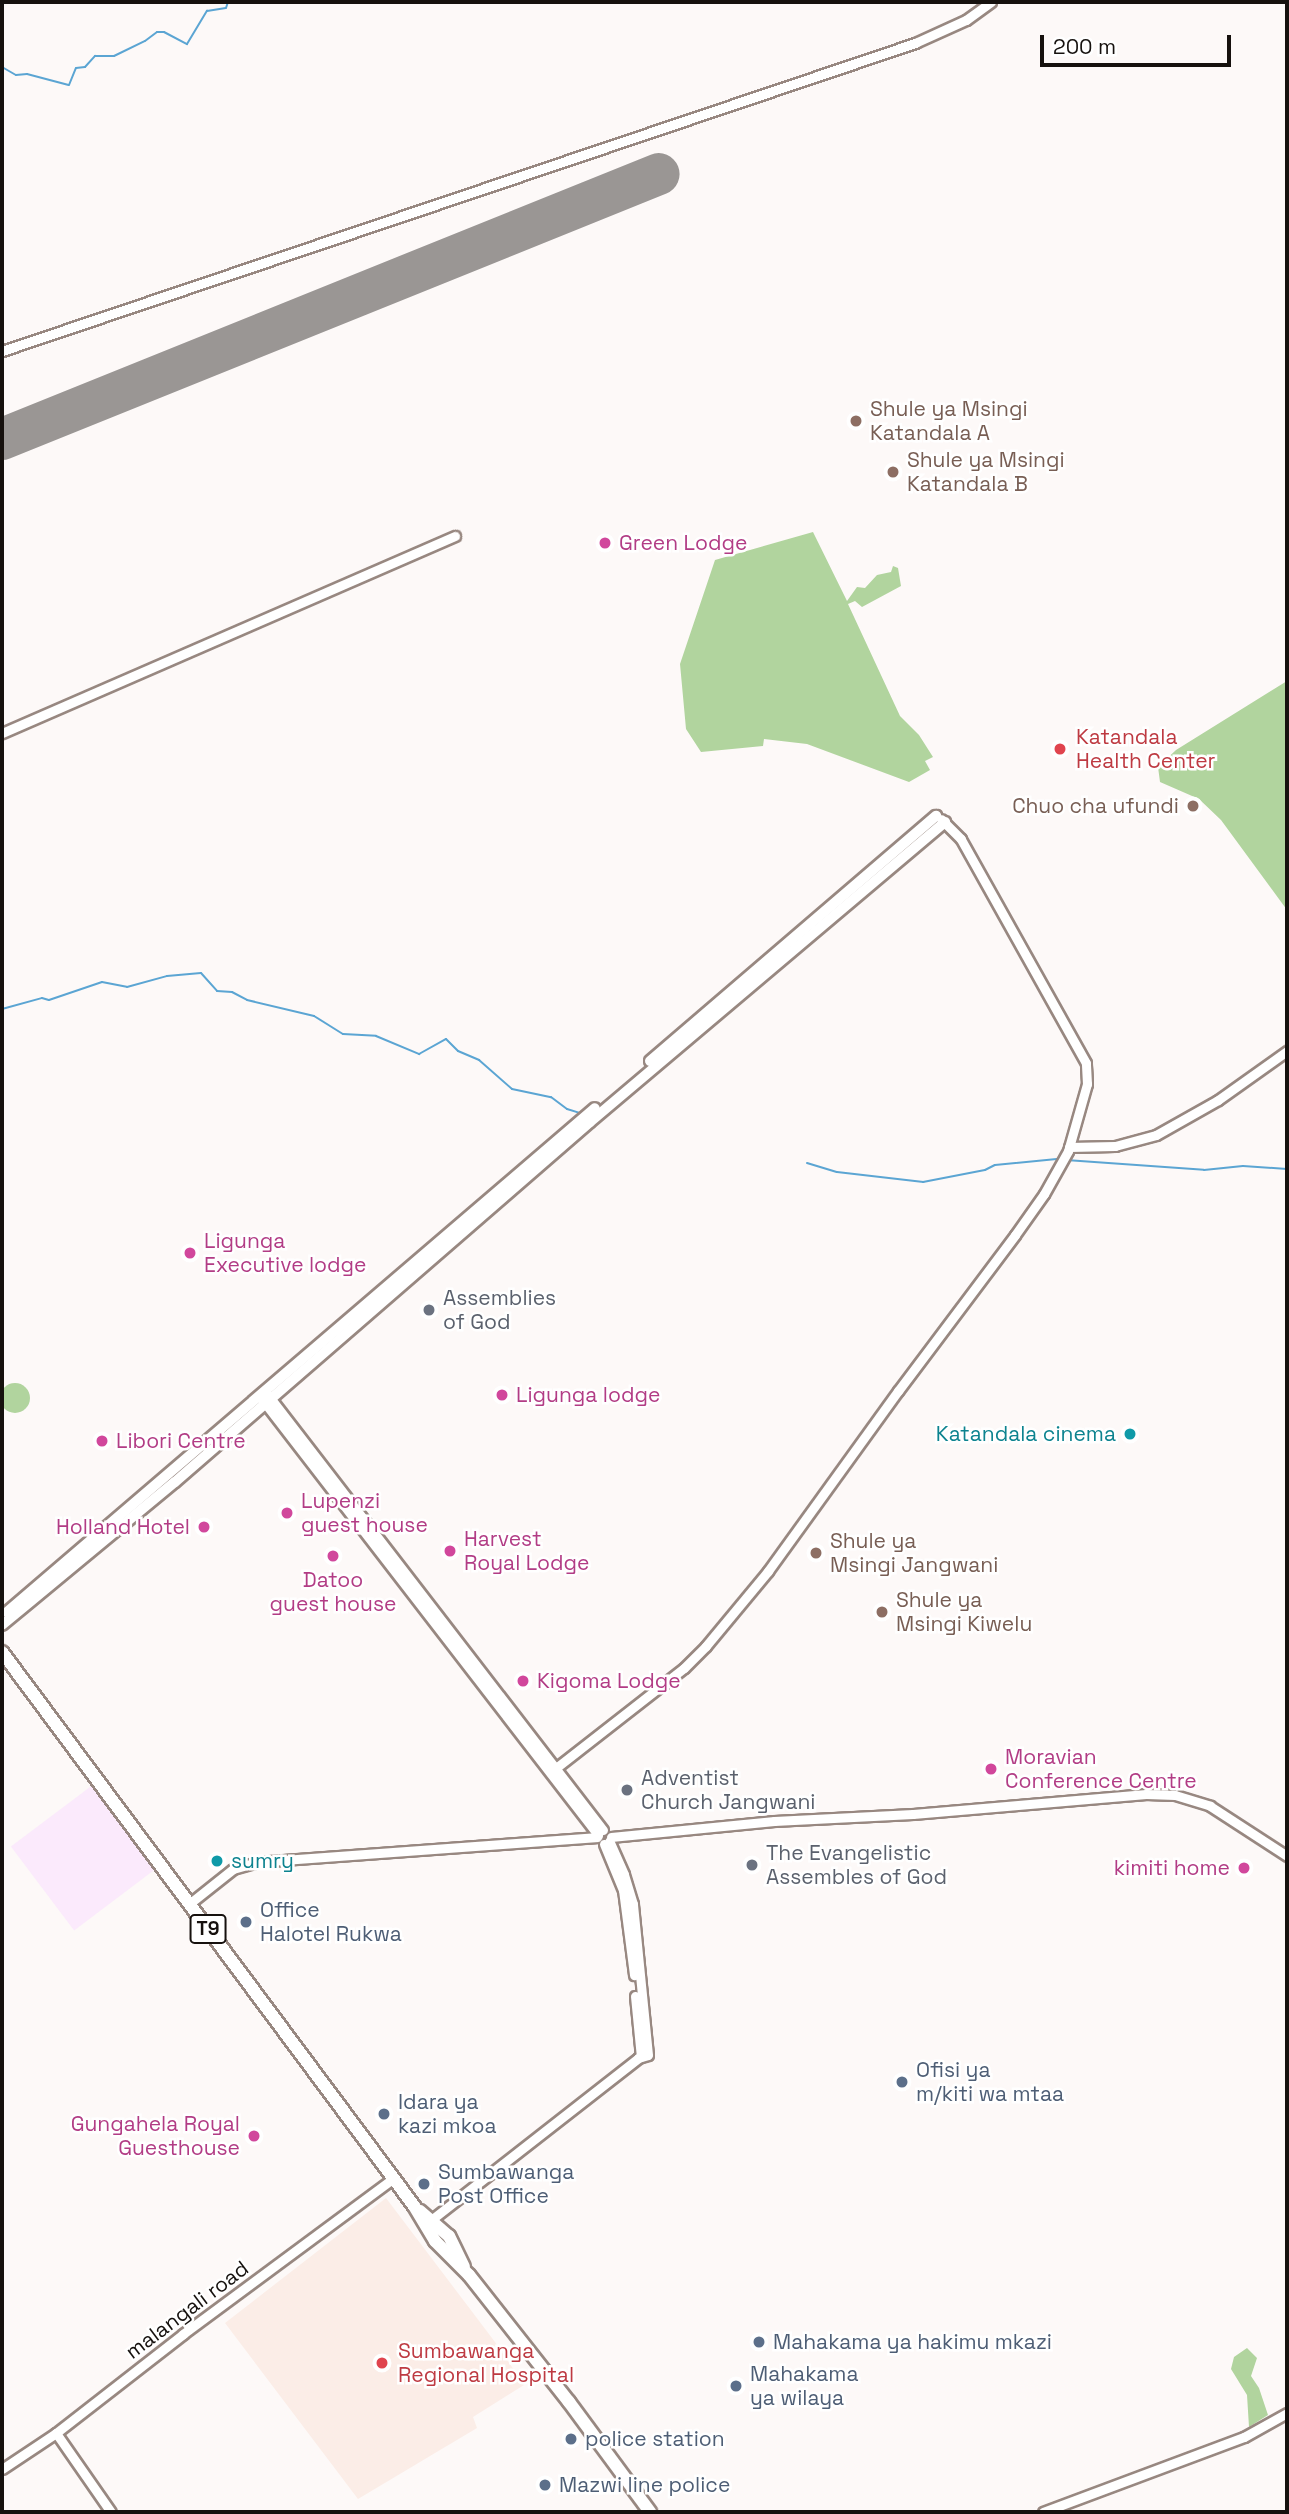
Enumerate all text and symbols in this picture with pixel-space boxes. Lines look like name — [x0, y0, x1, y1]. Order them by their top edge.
scale bar — [1044, 21, 1235, 65]
text: 200 m — [1053, 33, 1116, 60]
place label: Shule ya Msingi Katandala A — [870, 396, 1028, 446]
marker: Shule ya Msingi Katandala A — [848, 413, 864, 429]
place label: Shule ya Msingi Katandala B — [907, 447, 1065, 497]
marker: Shule ya Msingi Katandala B — [885, 464, 901, 480]
place label: Green Lodge — [619, 530, 747, 556]
marker: Green Lodge — [597, 535, 613, 551]
place label: Katandala Health Center — [1076, 724, 1215, 774]
marker: Katandala Health Center — [1050, 739, 1070, 759]
place label: Chuo cha ufundi — [1012, 793, 1179, 819]
marker: Chuo cha ufundi — [1185, 798, 1201, 814]
place label: Ligunga Executive lodge — [204, 1228, 367, 1278]
marker: Ligunga Executive lodge — [182, 1245, 198, 1261]
place label: Assemblies of God — [443, 1285, 556, 1335]
marker: Assemblies of God — [421, 1302, 437, 1318]
place label: Ligunga lodge — [516, 1382, 660, 1408]
marker: Ligunga lodge — [494, 1387, 510, 1403]
place label: Katandala cinema — [936, 1421, 1116, 1447]
marker: Katandala cinema — [1122, 1426, 1138, 1442]
place label: Libori Centre — [116, 1428, 246, 1454]
marker: Libori Centre — [94, 1433, 110, 1449]
place label: Lupenzi guest house — [301, 1488, 428, 1538]
marker: Lupenzi guest house — [279, 1505, 295, 1521]
place label: Holland Hotel — [56, 1514, 190, 1540]
marker: Holland Hotel — [196, 1519, 212, 1535]
place label: Harvest Royal Lodge — [464, 1526, 590, 1576]
place label: Shule ya Msingi Jangwani — [830, 1528, 998, 1578]
marker: Harvest Royal Lodge — [442, 1543, 458, 1559]
marker: Shule ya Msingi Jangwani — [808, 1545, 824, 1561]
marker: Datoo guest house — [325, 1548, 341, 1564]
place label: Datoo guest house — [270, 1567, 396, 1617]
place label: Shule ya Msingi Kiwelu — [896, 1587, 1032, 1637]
marker: Shule ya Msingi Kiwelu — [874, 1604, 890, 1620]
place label: Kigoma Lodge — [537, 1668, 681, 1694]
marker: Kigoma Lodge — [515, 1673, 531, 1689]
place label: Moravian Conference Centre — [1005, 1744, 1197, 1794]
marker: Moravian Conference Centre — [983, 1761, 999, 1777]
place label: Adventist Church Jangwani — [641, 1765, 816, 1815]
marker: Adventist Church Jangwani — [619, 1782, 635, 1798]
place label: The Evangelistic Assembles of God — [766, 1840, 947, 1890]
place label: sumry — [231, 1848, 294, 1874]
marker: sumry — [209, 1853, 225, 1869]
place label: kimiti home — [1114, 1855, 1230, 1881]
marker: The Evangelistic Assembles of God — [744, 1857, 760, 1873]
marker: kimiti home — [1236, 1860, 1252, 1876]
place label: Office Halotel Rukwa — [260, 1897, 402, 1947]
road number: T9 — [189, 1913, 227, 1944]
marker: Office Halotel Rukwa — [238, 1914, 254, 1930]
place label: Ofisi ya m/kiti wa mtaa — [916, 2057, 1064, 2107]
marker: Ofisi ya m/kiti wa mtaa — [894, 2074, 910, 2090]
place label: Idara ya kazi mkoa — [398, 2089, 496, 2139]
marker: Idara ya kazi mkoa — [376, 2106, 392, 2122]
place label: Gungahela Royal Guesthouse — [71, 2111, 240, 2161]
marker: Gungahela Royal Guesthouse — [246, 2128, 262, 2144]
place label: Sumbawanga Post Office — [438, 2159, 574, 2209]
marker: Sumbawanga Post Office — [416, 2176, 432, 2192]
street label: malangali road — [121, 2256, 253, 2364]
place label: Mahakama ya hakimu mkazi — [773, 2329, 1052, 2355]
marker: Mahakama ya hakimu mkazi — [751, 2334, 767, 2350]
place label: Sumbawanga Regional Hospital — [398, 2338, 574, 2388]
marker: Sumbawanga Regional Hospital — [372, 2353, 392, 2373]
place label: Mahakama ya wilaya — [750, 2361, 858, 2411]
marker: Mahakama ya wilaya — [728, 2378, 744, 2394]
place label: police station — [585, 2426, 725, 2452]
marker: police station — [563, 2431, 579, 2447]
place label: Mazwi line police — [559, 2472, 730, 2498]
marker: Mazwi line police — [537, 2477, 553, 2493]

